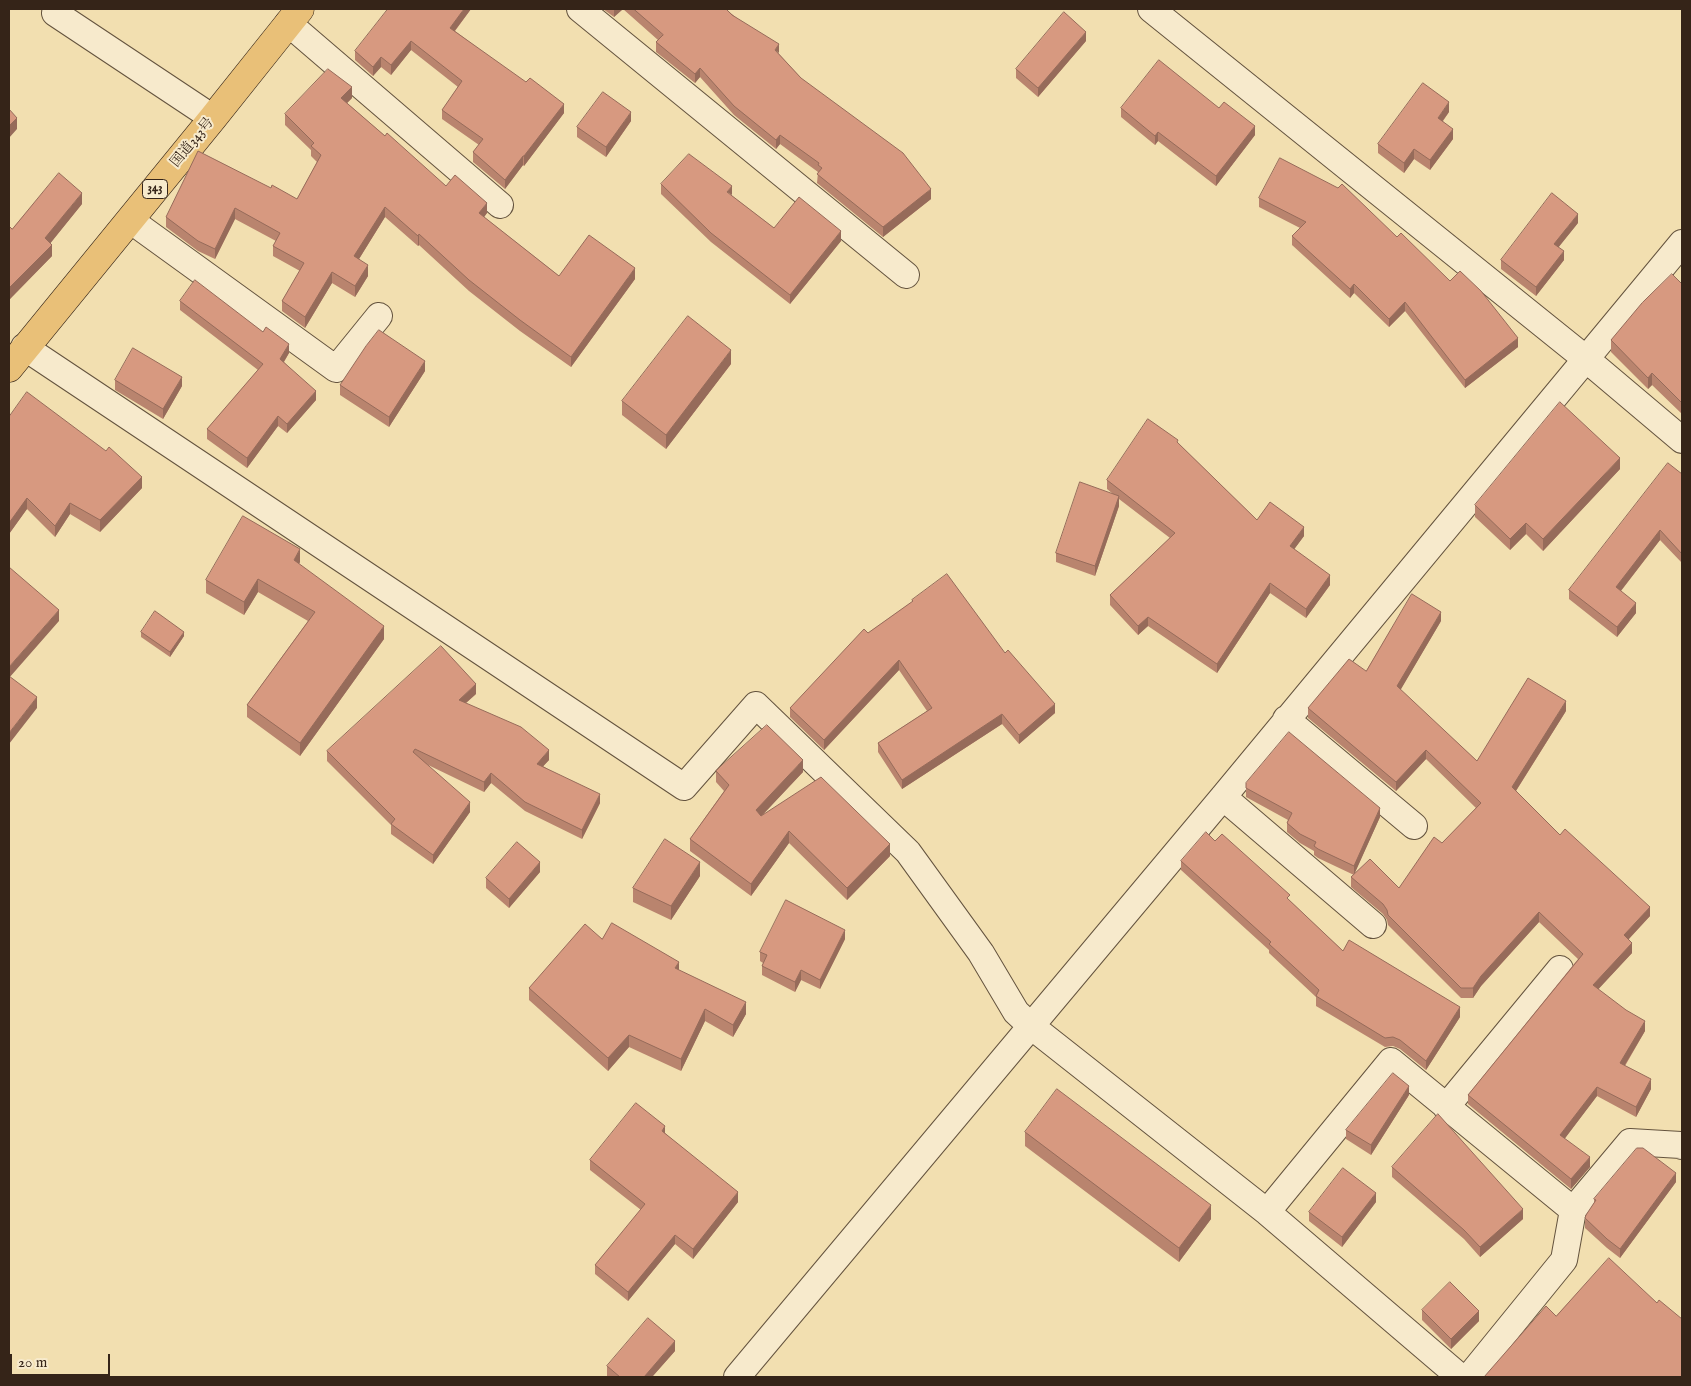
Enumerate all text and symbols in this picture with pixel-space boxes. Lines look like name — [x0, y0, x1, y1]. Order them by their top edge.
street label: 国道343号 — [168, 115, 218, 171]
road number: 343 — [142, 180, 168, 198]
scale bar — [12, 1344, 112, 1376]
text: 20 m — [18, 1353, 47, 1372]

